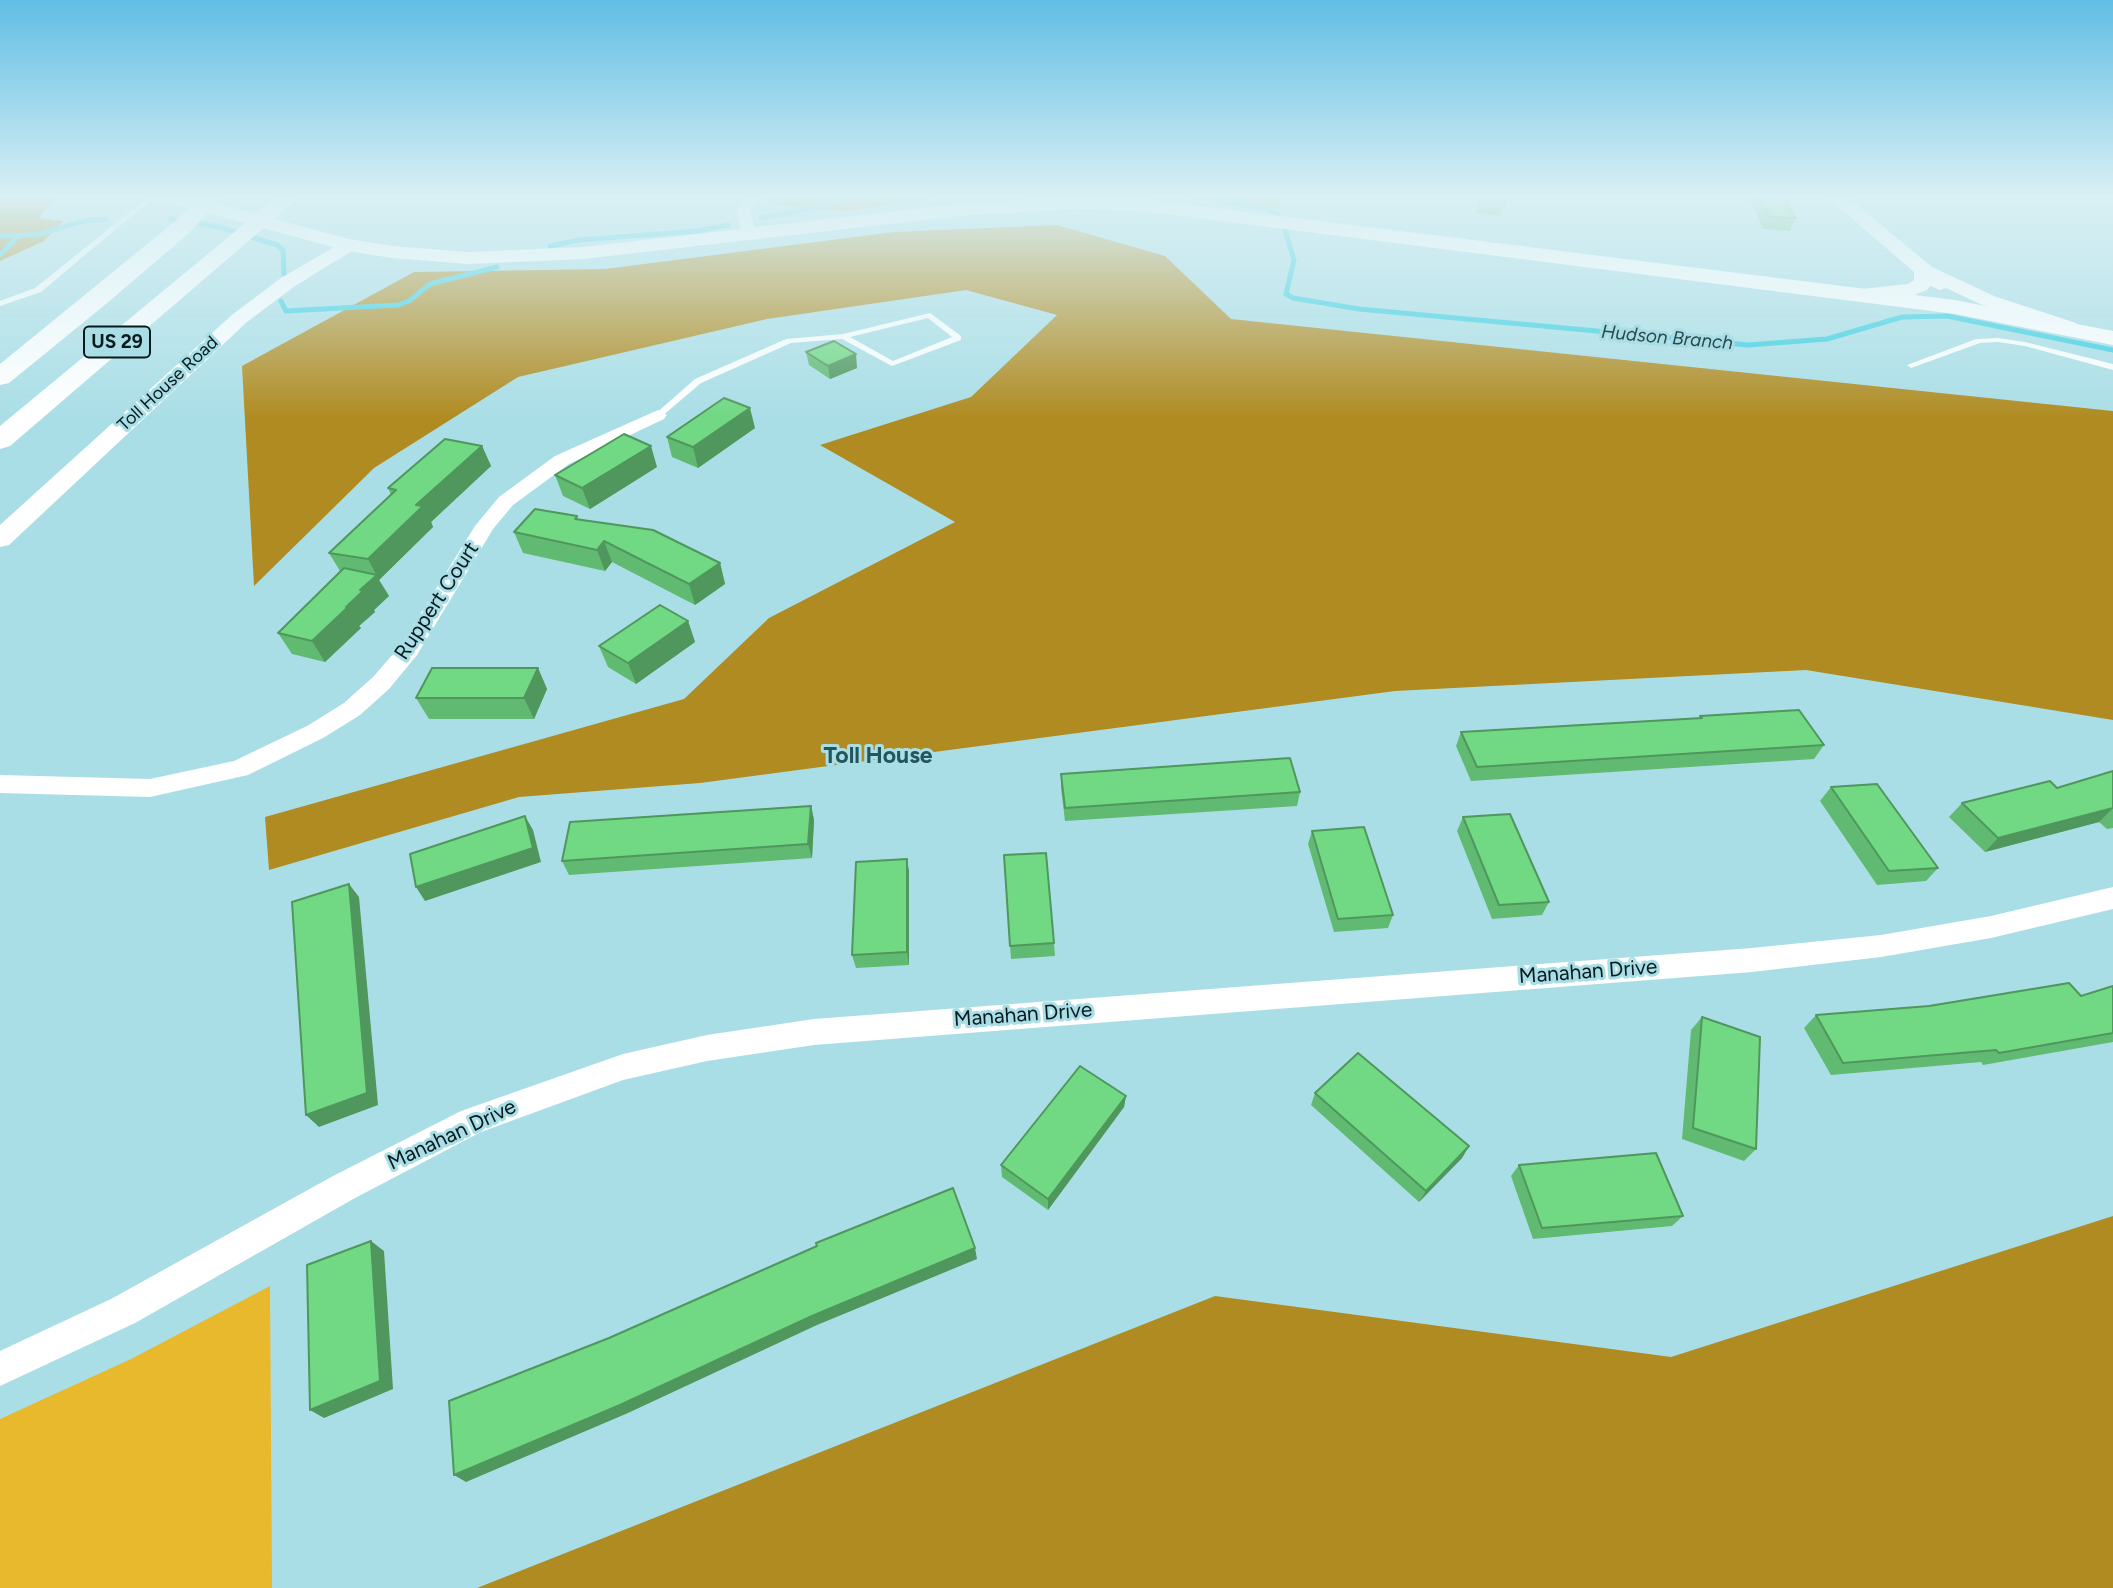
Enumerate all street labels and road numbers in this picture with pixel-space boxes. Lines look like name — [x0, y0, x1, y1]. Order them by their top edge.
road number: US 29 — [84, 326, 150, 358]
street label: Toll House Road — [113, 332, 223, 436]
street label: Ruppert Court — [390, 537, 484, 665]
street label: Manahan Drive — [1518, 955, 1658, 989]
street label: Manahan Drive — [953, 998, 1093, 1032]
street label: Manahan Drive — [384, 1094, 520, 1176]

